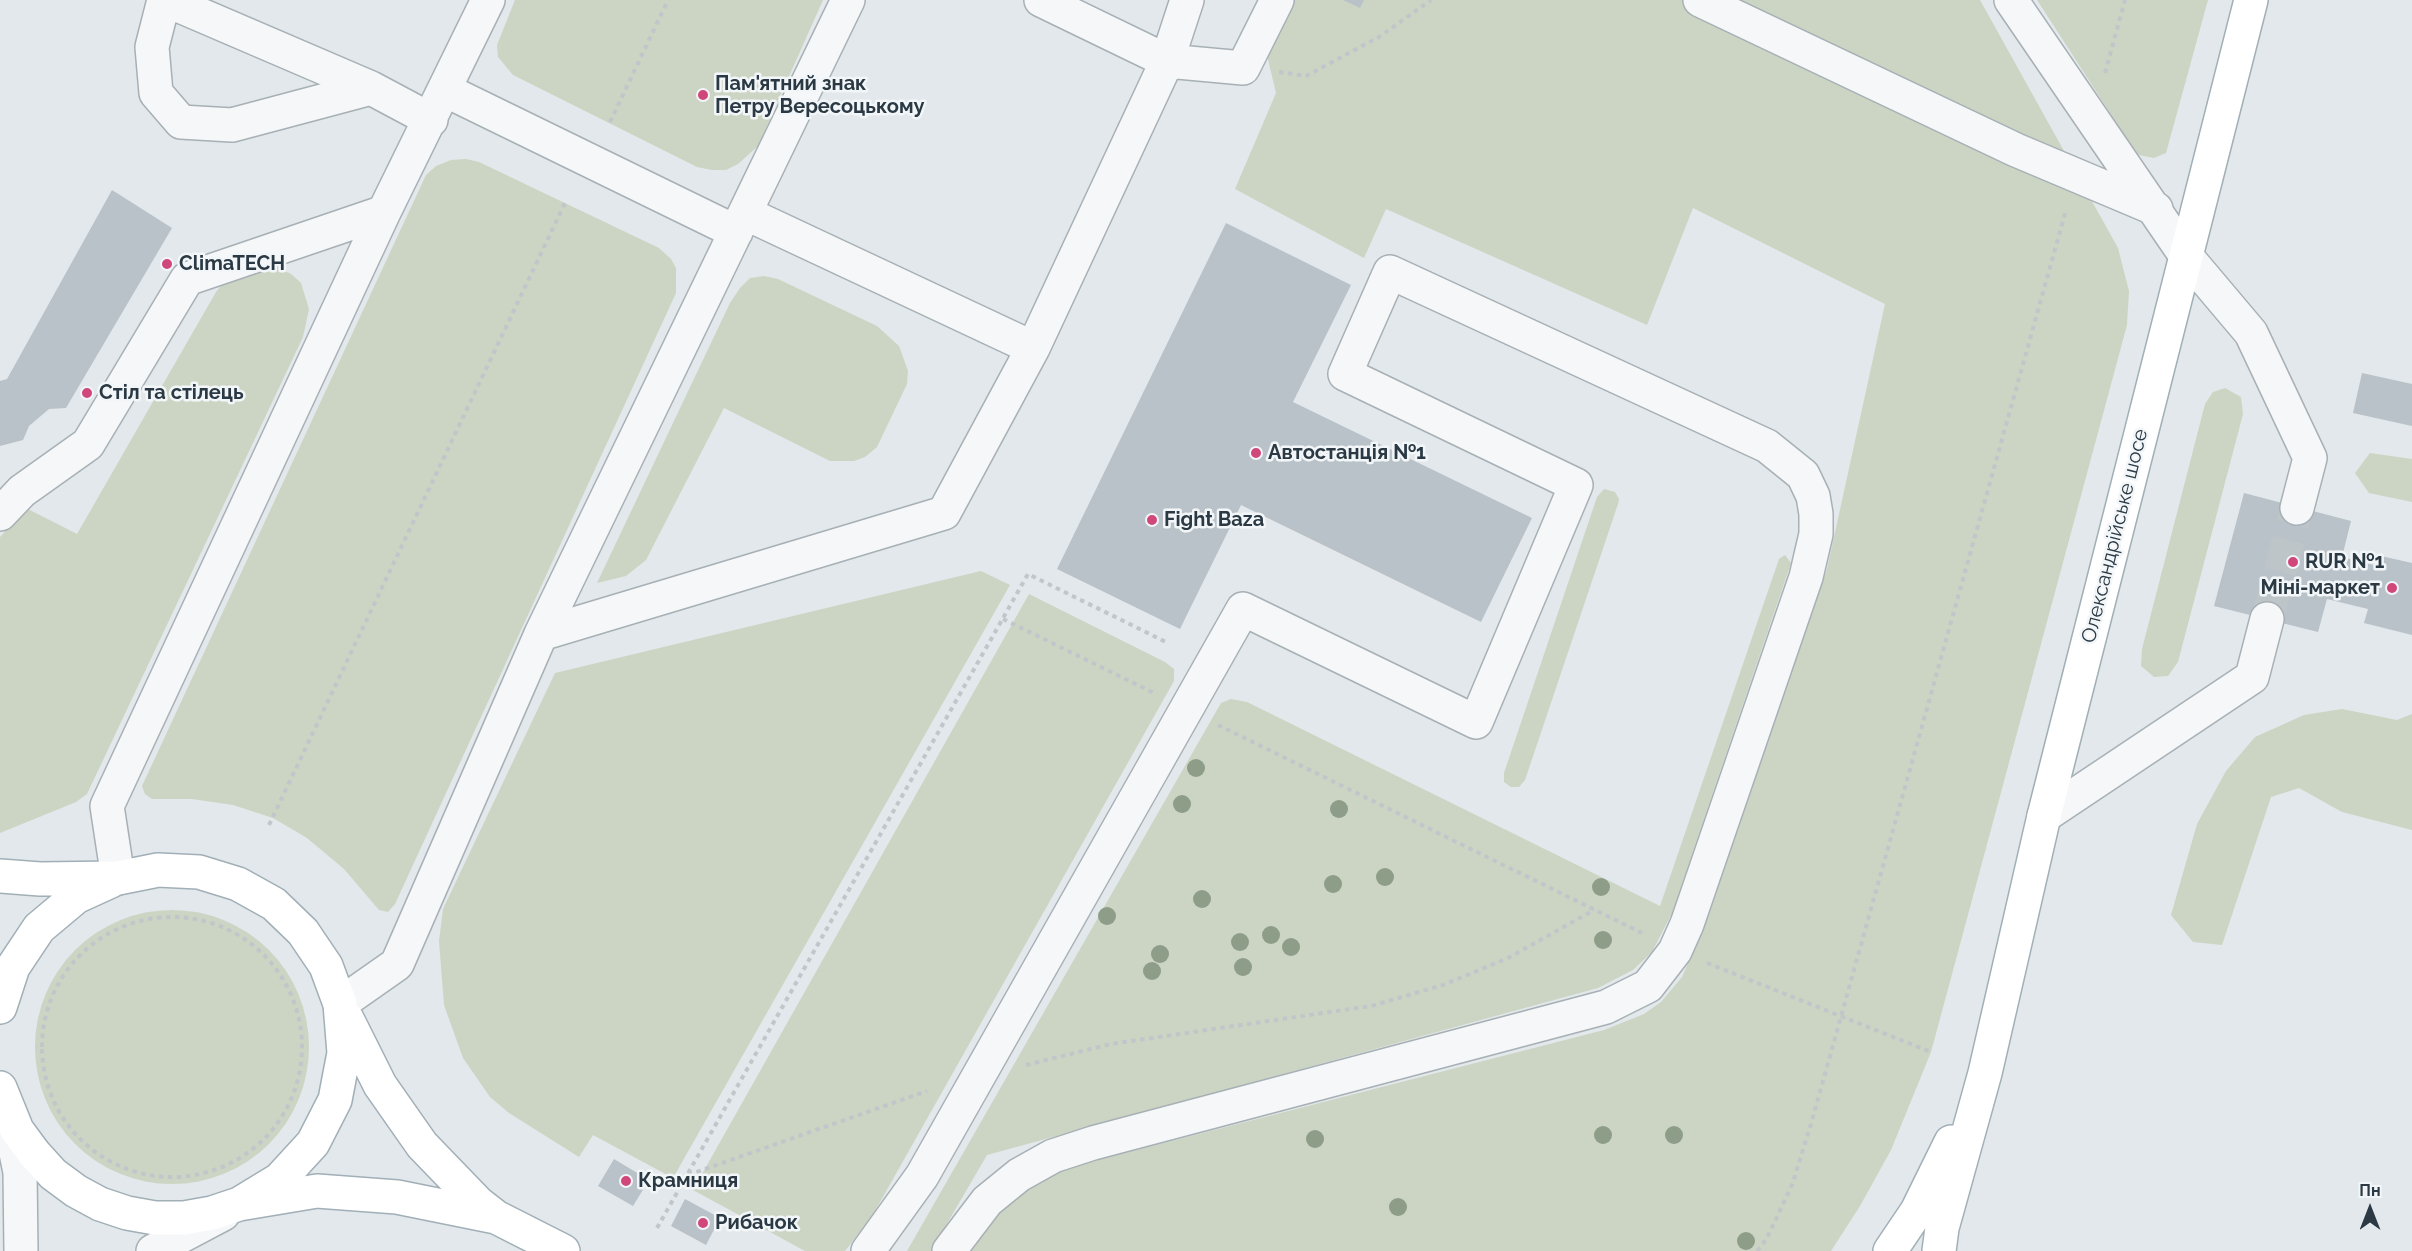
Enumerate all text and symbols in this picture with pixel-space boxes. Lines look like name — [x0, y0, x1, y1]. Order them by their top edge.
place label: Пам'ятний знак Петру Вересоцькому — [715, 72, 925, 119]
marker: Пам'ятний знак Петру Вересоцькому — [696, 88, 710, 102]
place label: ClimaTECH — [179, 252, 285, 276]
marker: ClimaTECH — [160, 257, 174, 271]
place label: Стіл та стілець — [99, 381, 244, 405]
marker: Стіл та стілець — [80, 386, 94, 400]
street label: Олександрійське шосе — [2077, 427, 2153, 645]
place label: Автостанція №1 — [1268, 441, 1426, 465]
marker: Автостанція №1 — [1249, 446, 1263, 460]
place label: Fight Baza — [1164, 508, 1264, 532]
marker: Fight Baza — [1145, 513, 1159, 527]
place label: RUR №1 — [2305, 550, 2384, 574]
marker: RUR №1 — [2286, 555, 2300, 569]
place label: Міні-маркет — [2261, 576, 2380, 600]
marker: Міні-маркет — [2385, 581, 2399, 595]
place label: Крамниця — [638, 1169, 738, 1193]
marker: Крамниця — [619, 1174, 633, 1188]
north arrow — [2340, 1179, 2400, 1239]
text: Пн — [2359, 1181, 2381, 1200]
place label: Рибачок — [715, 1211, 798, 1235]
marker: Рибачок — [696, 1216, 710, 1230]

